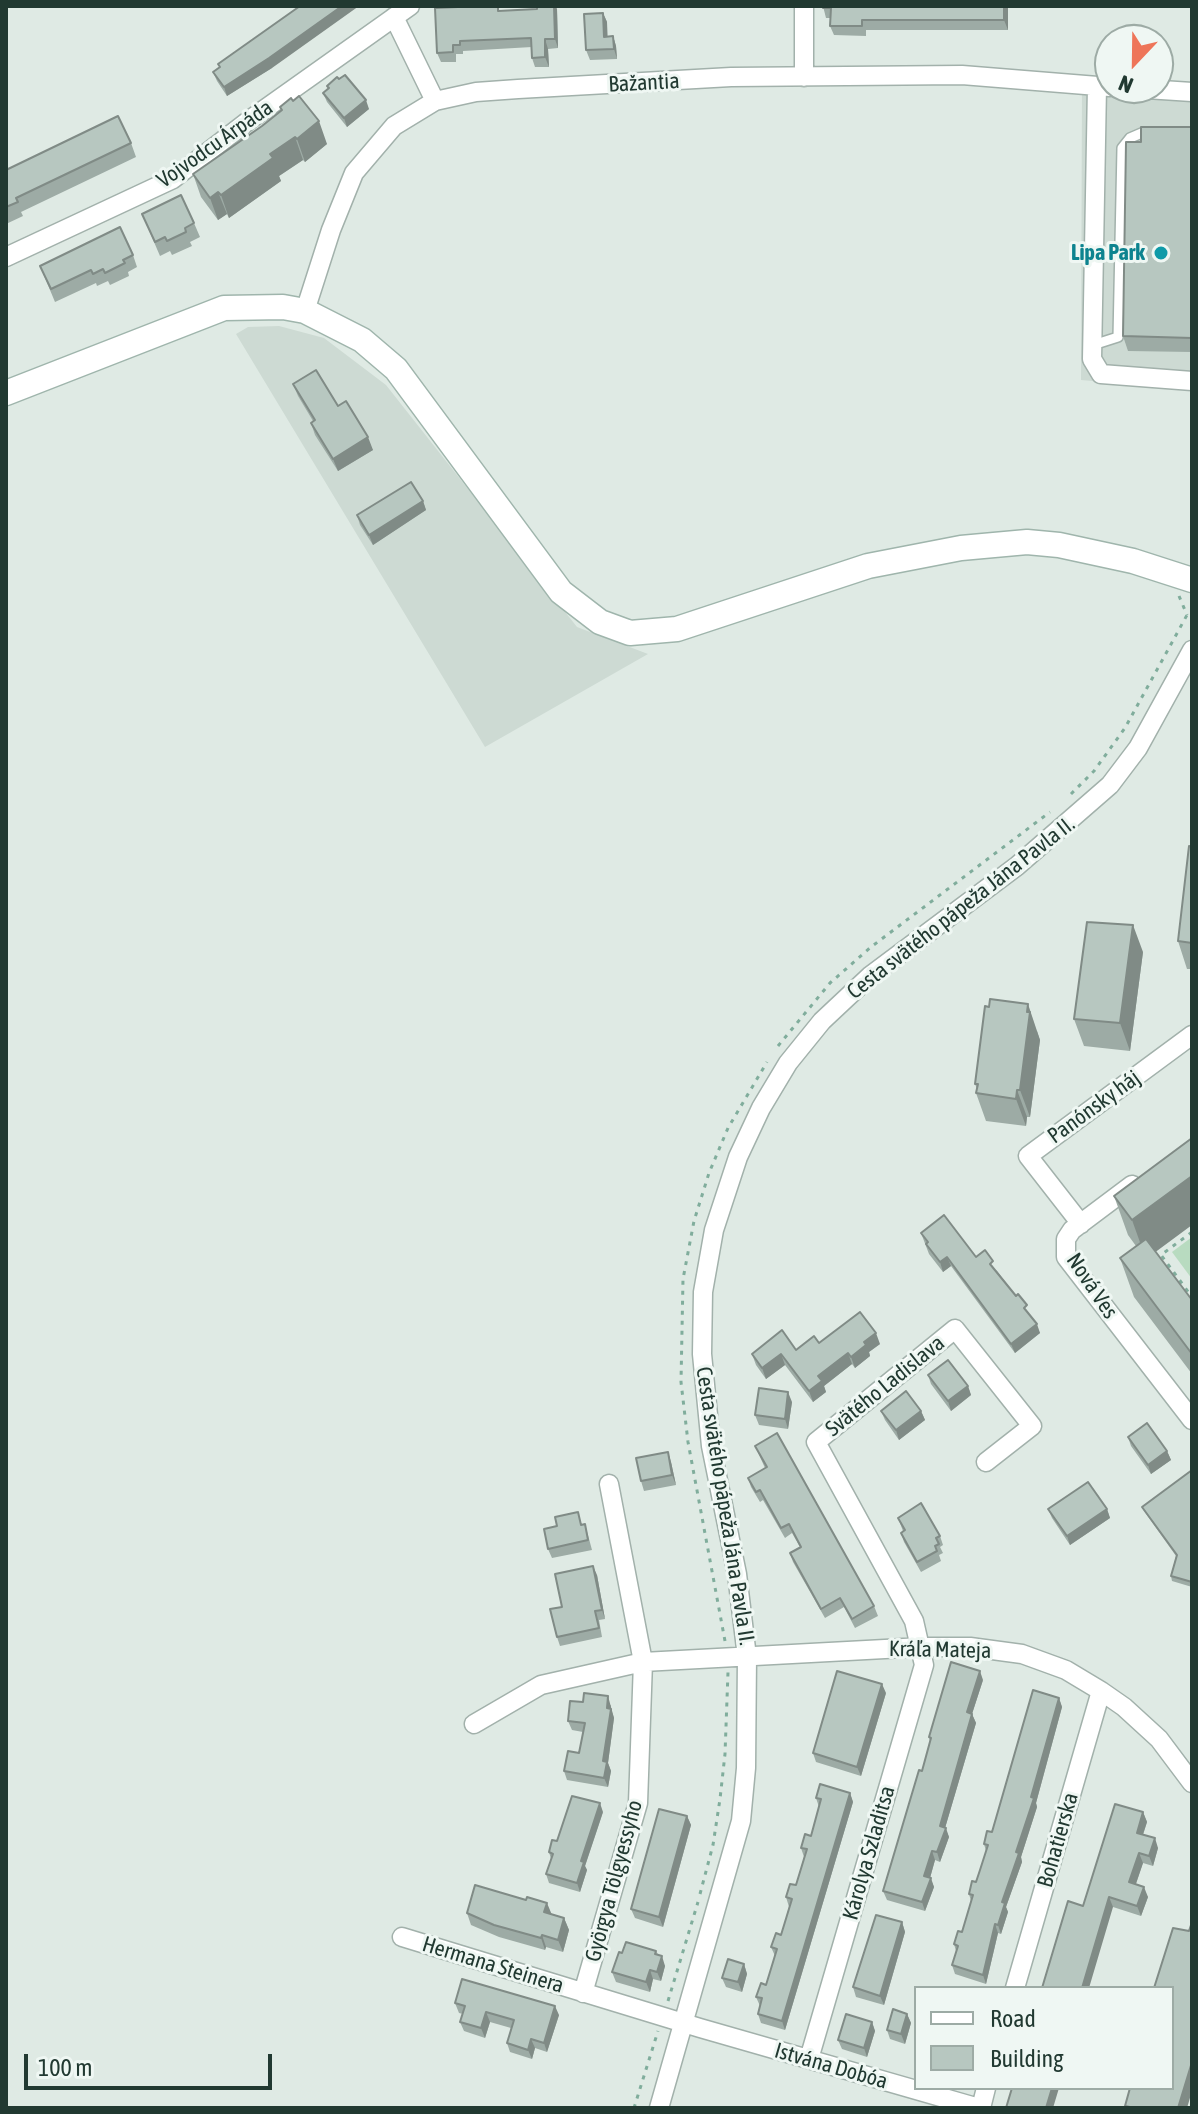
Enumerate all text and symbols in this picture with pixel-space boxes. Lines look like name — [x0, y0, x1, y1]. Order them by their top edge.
north arrow — [1094, 24, 1174, 104]
street label: Bažantia — [608, 68, 680, 98]
text: N — [1115, 70, 1137, 99]
street label: Vojvodcu Árpáda — [152, 94, 278, 194]
place label: Lipa Park — [1071, 240, 1145, 266]
marker: Lipa Park — [1152, 244, 1170, 262]
street label: Cesta svätého pápeža Jána Pavla II. — [842, 811, 1080, 1005]
street label: Panónsky háj — [1043, 1065, 1145, 1149]
street label: Nová Ves — [1061, 1248, 1123, 1324]
street label: Svätého Ladislava — [820, 1330, 950, 1442]
street label: Cesta svätého pápeža Jána Pavla II. — [690, 1365, 760, 1647]
street label: Kráľa Mateja — [889, 1636, 991, 1664]
street label: Károlya Szladitsa — [837, 1783, 901, 1923]
street label: Bohatierska — [1032, 1790, 1084, 1890]
street label: Györgya Tölgyessyho — [580, 1797, 648, 1965]
street label: Hermana Steinera — [419, 1931, 567, 1999]
legend — [914, 1986, 1174, 2090]
text: Road — [990, 2005, 1036, 2032]
street label: Istvána Dobóa — [771, 2037, 891, 2095]
scale bar — [28, 2038, 276, 2088]
text: Building — [990, 2045, 1063, 2072]
text: 100 m — [38, 2054, 92, 2081]

